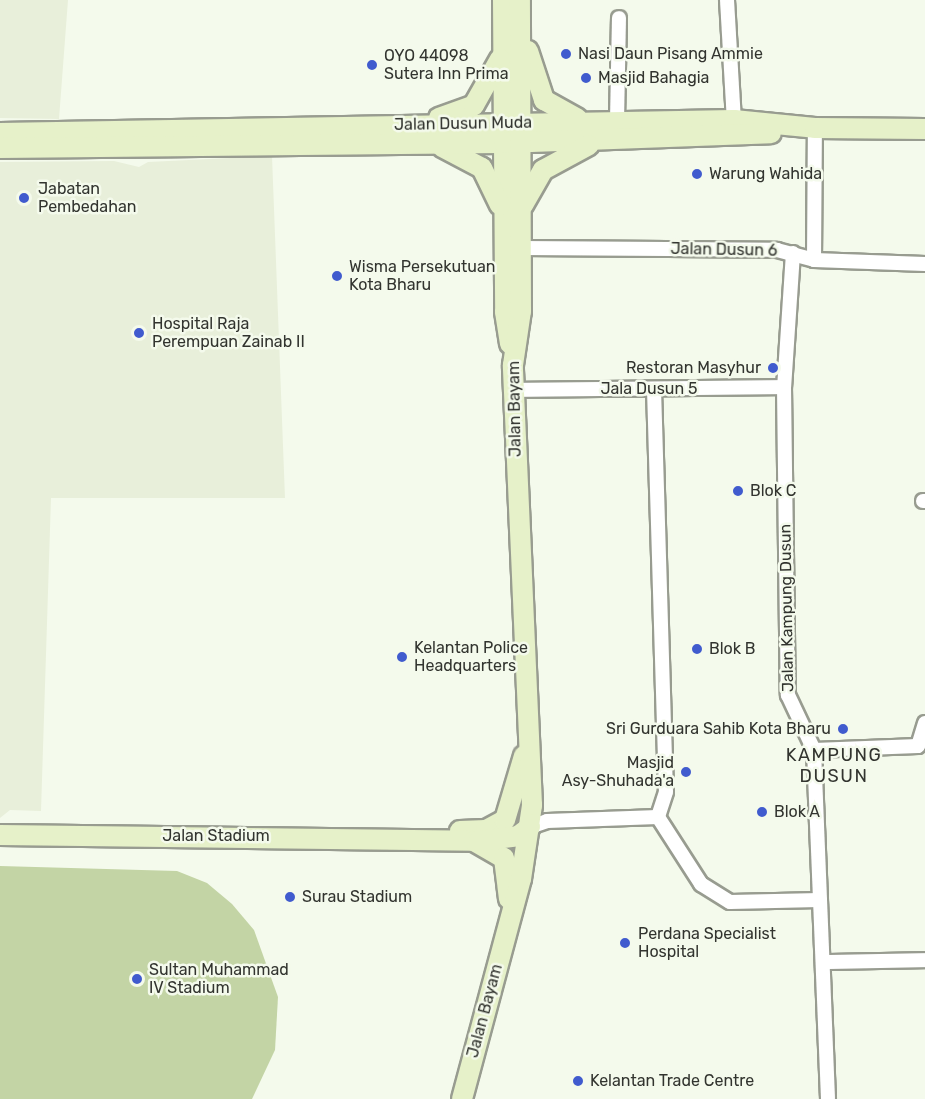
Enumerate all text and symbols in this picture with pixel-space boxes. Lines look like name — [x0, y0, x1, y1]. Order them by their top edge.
place label: Nasi Daun Pisang Ammie — [578, 44, 763, 64]
place label: OYO 44098 Sutera Inn Prima — [384, 46, 508, 84]
marker: Nasi Daun Pisang Ammie — [559, 47, 573, 61]
marker: OYO 44098 Sutera Inn Prima — [365, 58, 379, 72]
place label: Masjid Bahagia — [598, 68, 709, 88]
marker: Masjid Bahagia — [579, 71, 593, 85]
street label: Jalan Dusun Muda — [394, 113, 532, 135]
place label: Warung Wahida — [709, 164, 822, 184]
marker: Warung Wahida — [690, 167, 704, 181]
place label: Jabatan Pembedahan — [38, 179, 136, 217]
marker: Jabatan Pembedahan — [15, 189, 33, 207]
street label: Jalan Dusun 6 — [670, 239, 778, 261]
place label: Wisma Persekutuan Kota Bharu — [349, 257, 495, 295]
marker: Wisma Persekutuan Kota Bharu — [330, 269, 344, 283]
place label: Hospital Raja Perempuan Zainab II — [152, 314, 305, 352]
marker: Hospital Raja Perempuan Zainab II — [130, 324, 148, 342]
place label: Restoran Masyhur — [626, 358, 761, 378]
street label: Jalan Bayam — [505, 361, 525, 457]
marker: Restoran Masyhur — [766, 361, 780, 375]
street label: Jala Dusun 5 — [600, 379, 698, 399]
place label: Blok C — [750, 481, 797, 501]
marker: Blok C — [731, 484, 745, 498]
street label: Jalan Kampung Dusun — [776, 524, 798, 692]
place label: Kelantan Police Headquarters — [414, 638, 528, 676]
place label: Blok B — [709, 639, 756, 659]
marker: Blok B — [690, 642, 704, 656]
marker: Kelantan Police Headquarters — [395, 650, 409, 664]
place label: Sri Gurduara Sahib Kota Bharu — [606, 719, 831, 739]
marker: Sri Gurduara Sahib Kota Bharu — [836, 722, 850, 736]
district label: KAMPUNG DUSUN — [786, 745, 882, 788]
place label: Masjid Asy-Shuhada'a — [562, 753, 674, 791]
marker: Masjid Asy-Shuhada'a — [679, 765, 693, 779]
place label: Blok A — [774, 802, 821, 822]
marker: Blok A — [755, 805, 769, 819]
street label: Jalan Stadium — [162, 826, 270, 846]
place label: Surau Stadium — [302, 887, 412, 907]
marker: Surau Stadium — [283, 890, 297, 904]
place label: Perdana Specialist Hospital — [638, 924, 776, 962]
marker: Perdana Specialist Hospital — [616, 934, 634, 952]
place label: Sultan Muhammad IV Stadium — [149, 960, 289, 998]
street label: Jalan Bayam — [463, 962, 507, 1060]
marker: Sultan Muhammad IV Stadium — [130, 972, 144, 986]
place label: Kelantan Trade Centre — [590, 1071, 755, 1091]
marker: Kelantan Trade Centre — [571, 1074, 585, 1088]

